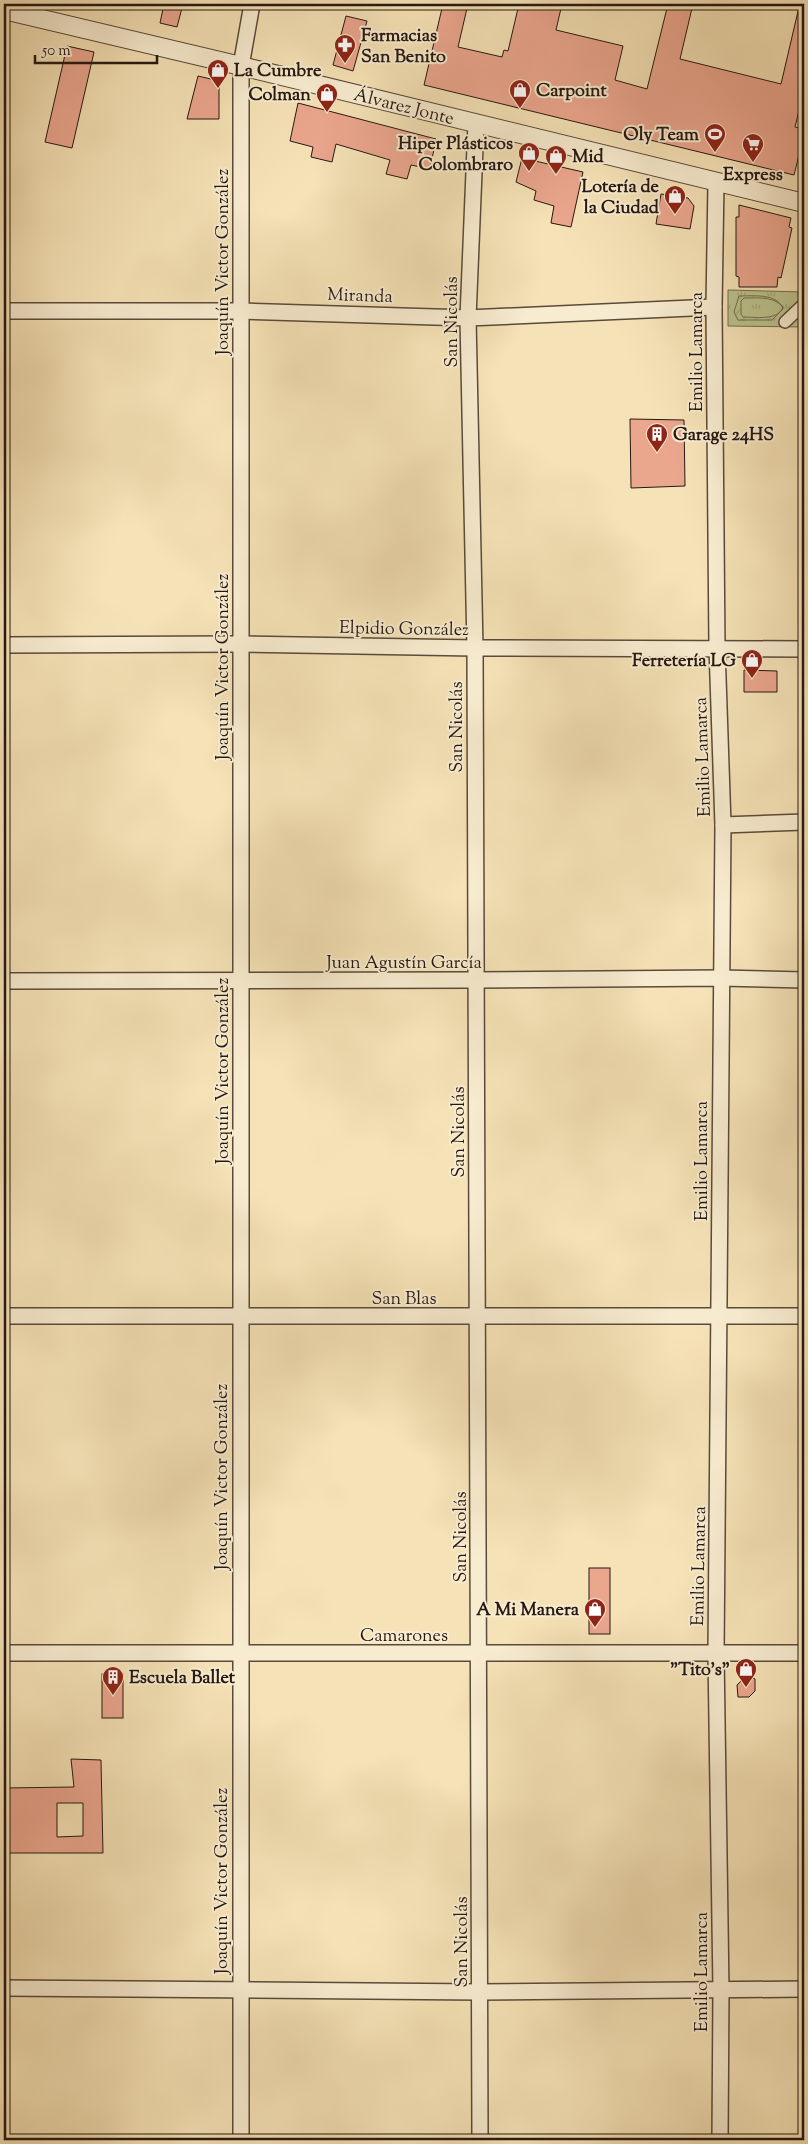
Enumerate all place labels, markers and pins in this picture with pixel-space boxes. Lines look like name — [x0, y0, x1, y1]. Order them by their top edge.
place label: Farmacias San Benito — [361, 24, 446, 71]
pharmacy icon: Farmacias San Benito — [333, 33, 357, 64]
shop icon: La Cumbre — [206, 58, 230, 89]
place label: La Cumbre — [234, 59, 322, 85]
shop icon: Carpoint — [508, 78, 532, 109]
place label: Carpoint — [536, 79, 607, 105]
shop icon: Colman — [315, 82, 339, 113]
place label: Colman — [248, 83, 311, 109]
sports icon: Oly Team — [703, 122, 727, 153]
place label: Oly Team — [623, 123, 699, 149]
place label: Hiper Plásticos Colombraro — [398, 132, 513, 179]
supermarket icon: Express — [741, 132, 765, 163]
shop icon: Hiper Plásticos Colombraro — [517, 141, 541, 172]
shop icon: Mid — [544, 144, 568, 175]
place label: Mid — [572, 145, 605, 171]
place label: Express — [723, 163, 783, 189]
place label: Lotería de la Ciudad — [581, 175, 660, 222]
shop icon: Lotería de la Ciudad — [663, 184, 687, 215]
building icon: Garage 24HS — [645, 422, 669, 453]
place label: Garage 24HS — [673, 423, 774, 449]
shop icon: Ferretería LG — [740, 648, 764, 679]
place label: Ferretería LG — [632, 649, 736, 675]
shop icon: A Mi Manera — [583, 1597, 607, 1628]
place label: A Mi Manera — [476, 1598, 580, 1624]
shop icon: "Tito's" — [734, 1657, 758, 1688]
place label: "Tito's" — [670, 1658, 730, 1684]
building icon: Escuela Ballet — [101, 1665, 125, 1696]
place label: Escuela Ballet — [129, 1666, 236, 1692]

